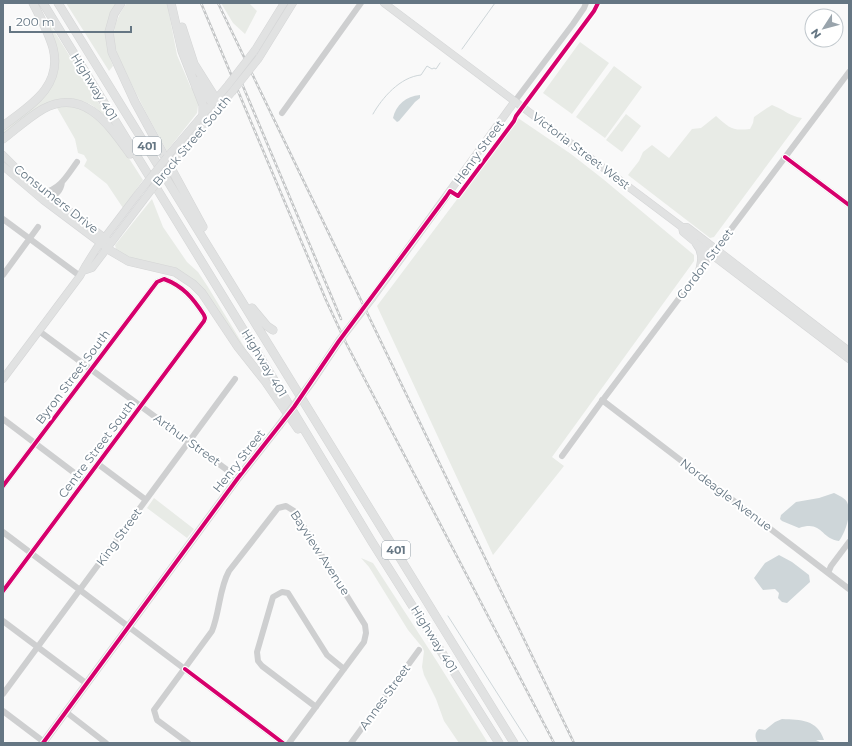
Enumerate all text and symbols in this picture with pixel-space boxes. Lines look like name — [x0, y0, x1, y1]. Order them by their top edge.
scale bar — [10, 8, 131, 34]
north arrow — [804, 8, 844, 48]
text: 200 m — [16, 14, 55, 29]
text: N — [808, 26, 824, 42]
street label: Highway 401 — [68, 50, 121, 123]
street label: Brock Street South — [149, 92, 234, 189]
street label: Victoria Street West — [529, 109, 633, 192]
street label: Henry Street — [450, 117, 507, 187]
road number: 401 — [133, 137, 161, 155]
street label: Consumers Drive — [11, 161, 102, 236]
street label: Gordon Street — [673, 225, 736, 302]
street label: Highway 401 — [238, 326, 290, 399]
street label: Byron Street South — [32, 327, 113, 427]
street label: Centre Street South — [55, 397, 138, 501]
street label: Arthur Street — [151, 410, 224, 469]
street label: Henry Street — [209, 426, 268, 495]
street label: Nordeagle Avenue — [677, 455, 775, 534]
street label: King Street — [93, 505, 145, 568]
street label: Bayview Avenue — [287, 507, 353, 598]
road number: 401 — [382, 541, 410, 559]
street label: Highway 401 — [408, 602, 461, 675]
street label: Annes Street — [356, 661, 413, 732]

